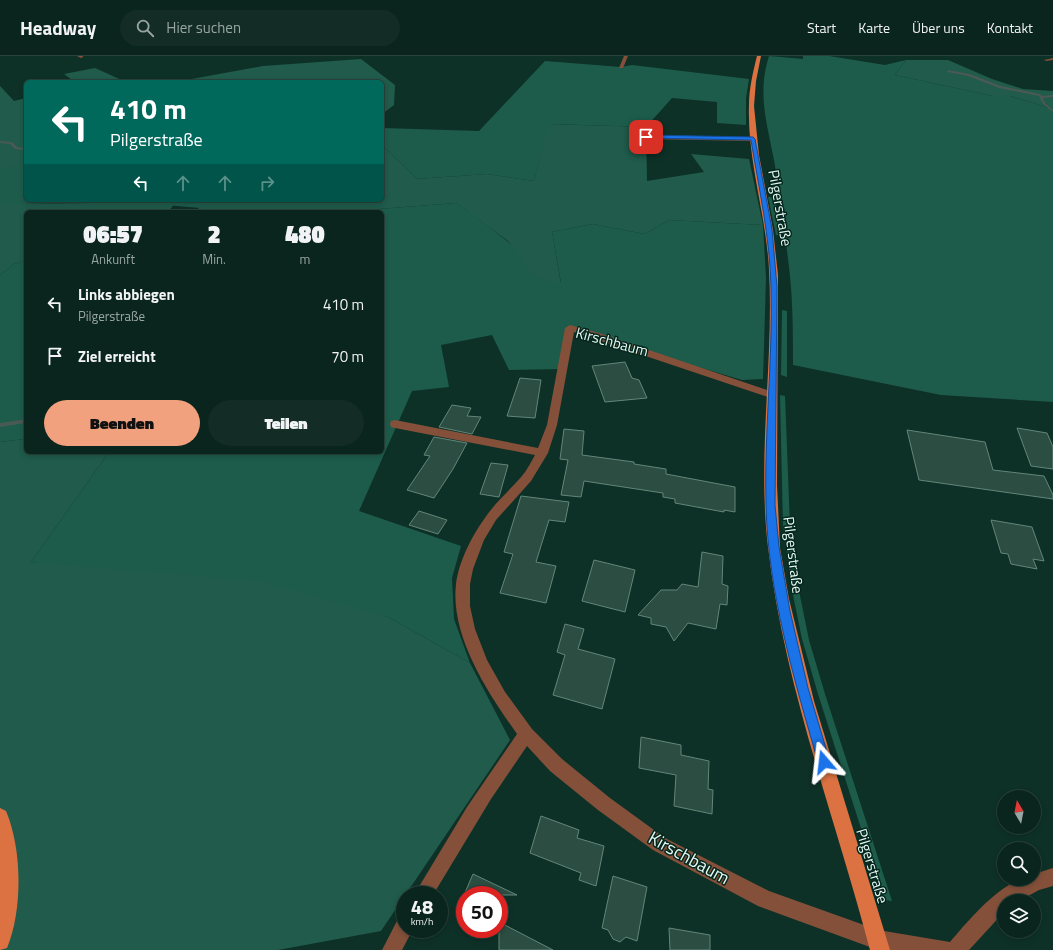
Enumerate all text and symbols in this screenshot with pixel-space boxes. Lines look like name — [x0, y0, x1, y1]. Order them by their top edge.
search box — [120, 10, 400, 46]
text: Headway — [20, 13, 96, 42]
text: Hier suchen — [166, 16, 241, 39]
icon: search — [134, 17, 156, 39]
text: Start — [807, 17, 836, 38]
text: Karte — [858, 17, 890, 38]
text: Über uns — [912, 17, 965, 38]
text: Kontakt — [987, 17, 1033, 38]
text: 410 m — [110, 87, 187, 130]
icon: left — [44, 96, 96, 148]
pin — [629, 120, 663, 154]
text: Pilgerstraße — [110, 126, 203, 153]
icon: arrive — [635, 126, 657, 148]
street label: Pilgerstraße — [762, 168, 799, 248]
icon: left — [130, 172, 152, 194]
icon: ahead — [172, 172, 194, 194]
icon: ahead — [214, 172, 236, 194]
icon: right — [256, 172, 278, 194]
text: 06:57 — [83, 216, 143, 252]
text: 2 — [207, 216, 221, 252]
text: 480 — [285, 216, 325, 252]
text: Ankunft — [91, 249, 135, 269]
text: Min. — [202, 249, 226, 269]
text: m — [299, 249, 310, 269]
text: Links abbiegen — [78, 283, 175, 306]
icon: left — [44, 293, 66, 315]
text: 410 m — [323, 293, 364, 316]
text: Pilgerstraße — [78, 306, 145, 326]
street label: Kirschbaum — [573, 321, 651, 362]
icon: arrive — [44, 345, 66, 367]
text: Ziel erreicht — [78, 345, 156, 368]
text: 70 m — [331, 345, 364, 368]
button: Beenden — [44, 400, 200, 446]
button: Teilen — [208, 400, 364, 446]
street label: Pilgerstraße — [777, 515, 810, 595]
position arrow — [803, 741, 845, 783]
north arrow — [997, 790, 1041, 834]
map controls — [997, 790, 1041, 938]
street label: Kirschbaum — [644, 824, 735, 891]
street label: Pilgerstraße — [850, 826, 895, 906]
button: search — [997, 842, 1041, 886]
speed limit sign: 50 — [456, 886, 508, 938]
text: 48 — [411, 891, 433, 922]
button: layers — [997, 894, 1041, 938]
text: km/h — [411, 914, 433, 929]

